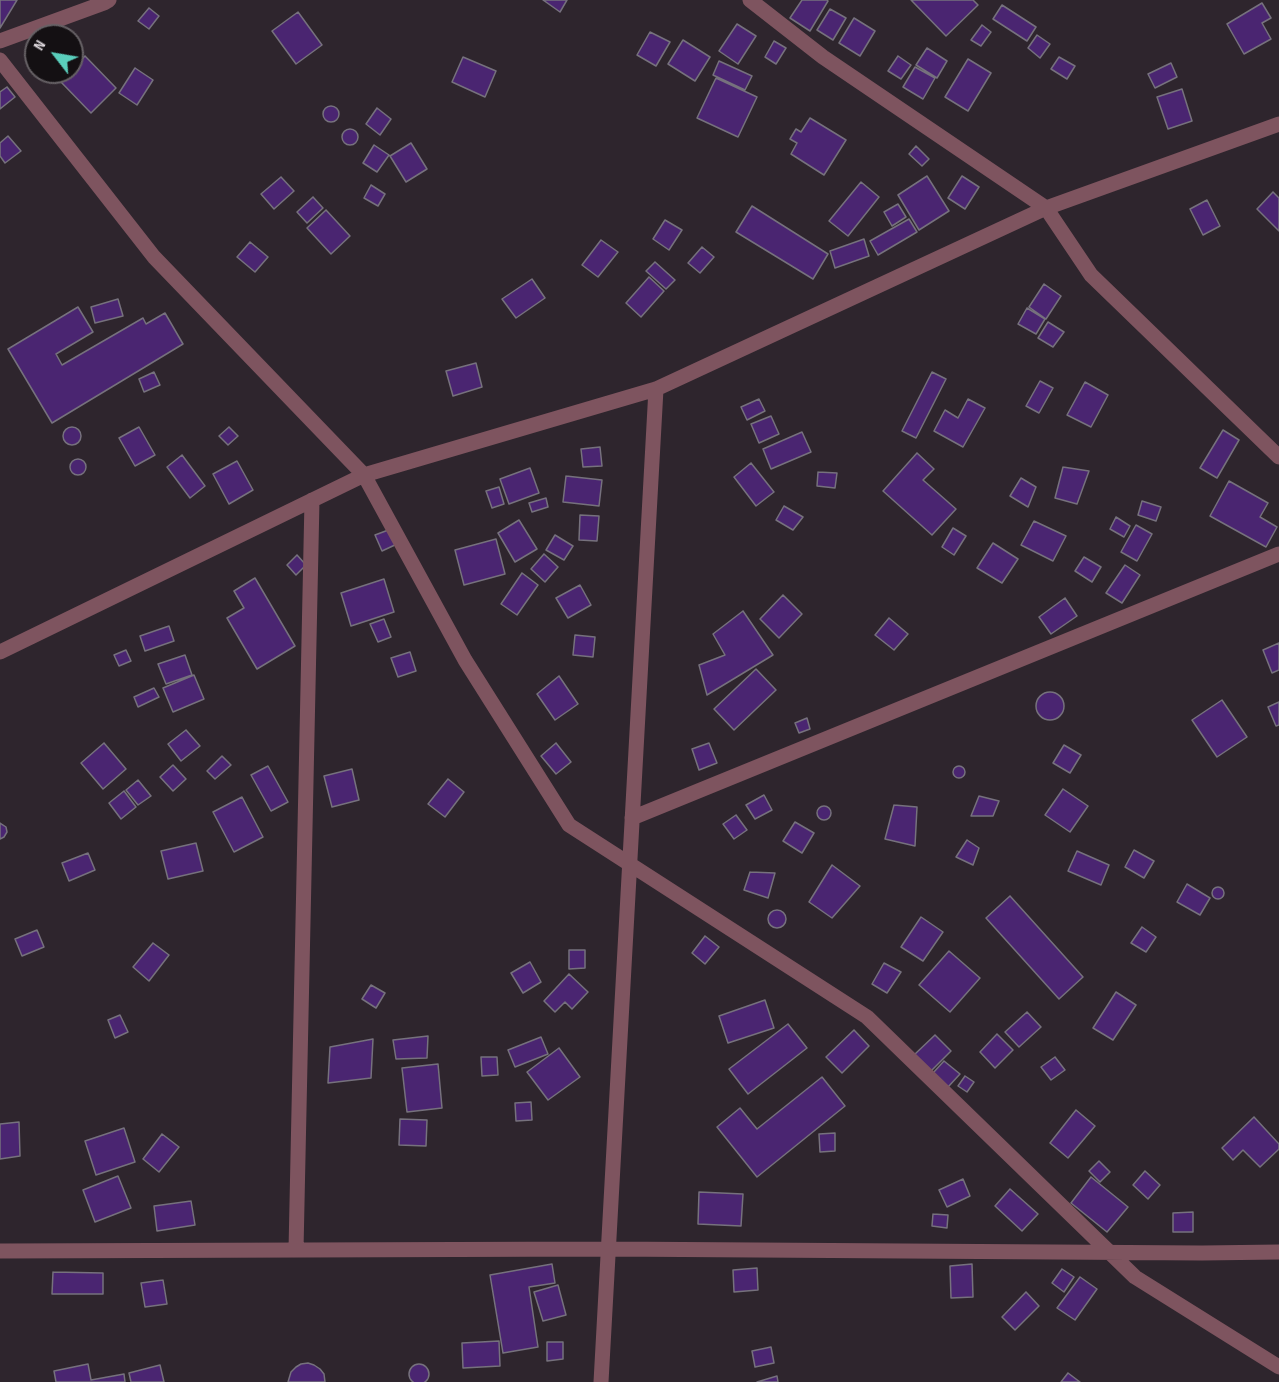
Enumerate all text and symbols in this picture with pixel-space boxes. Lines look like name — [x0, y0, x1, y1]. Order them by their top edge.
north arrow — [24, 24, 84, 84]
text: N — [30, 37, 50, 54]

